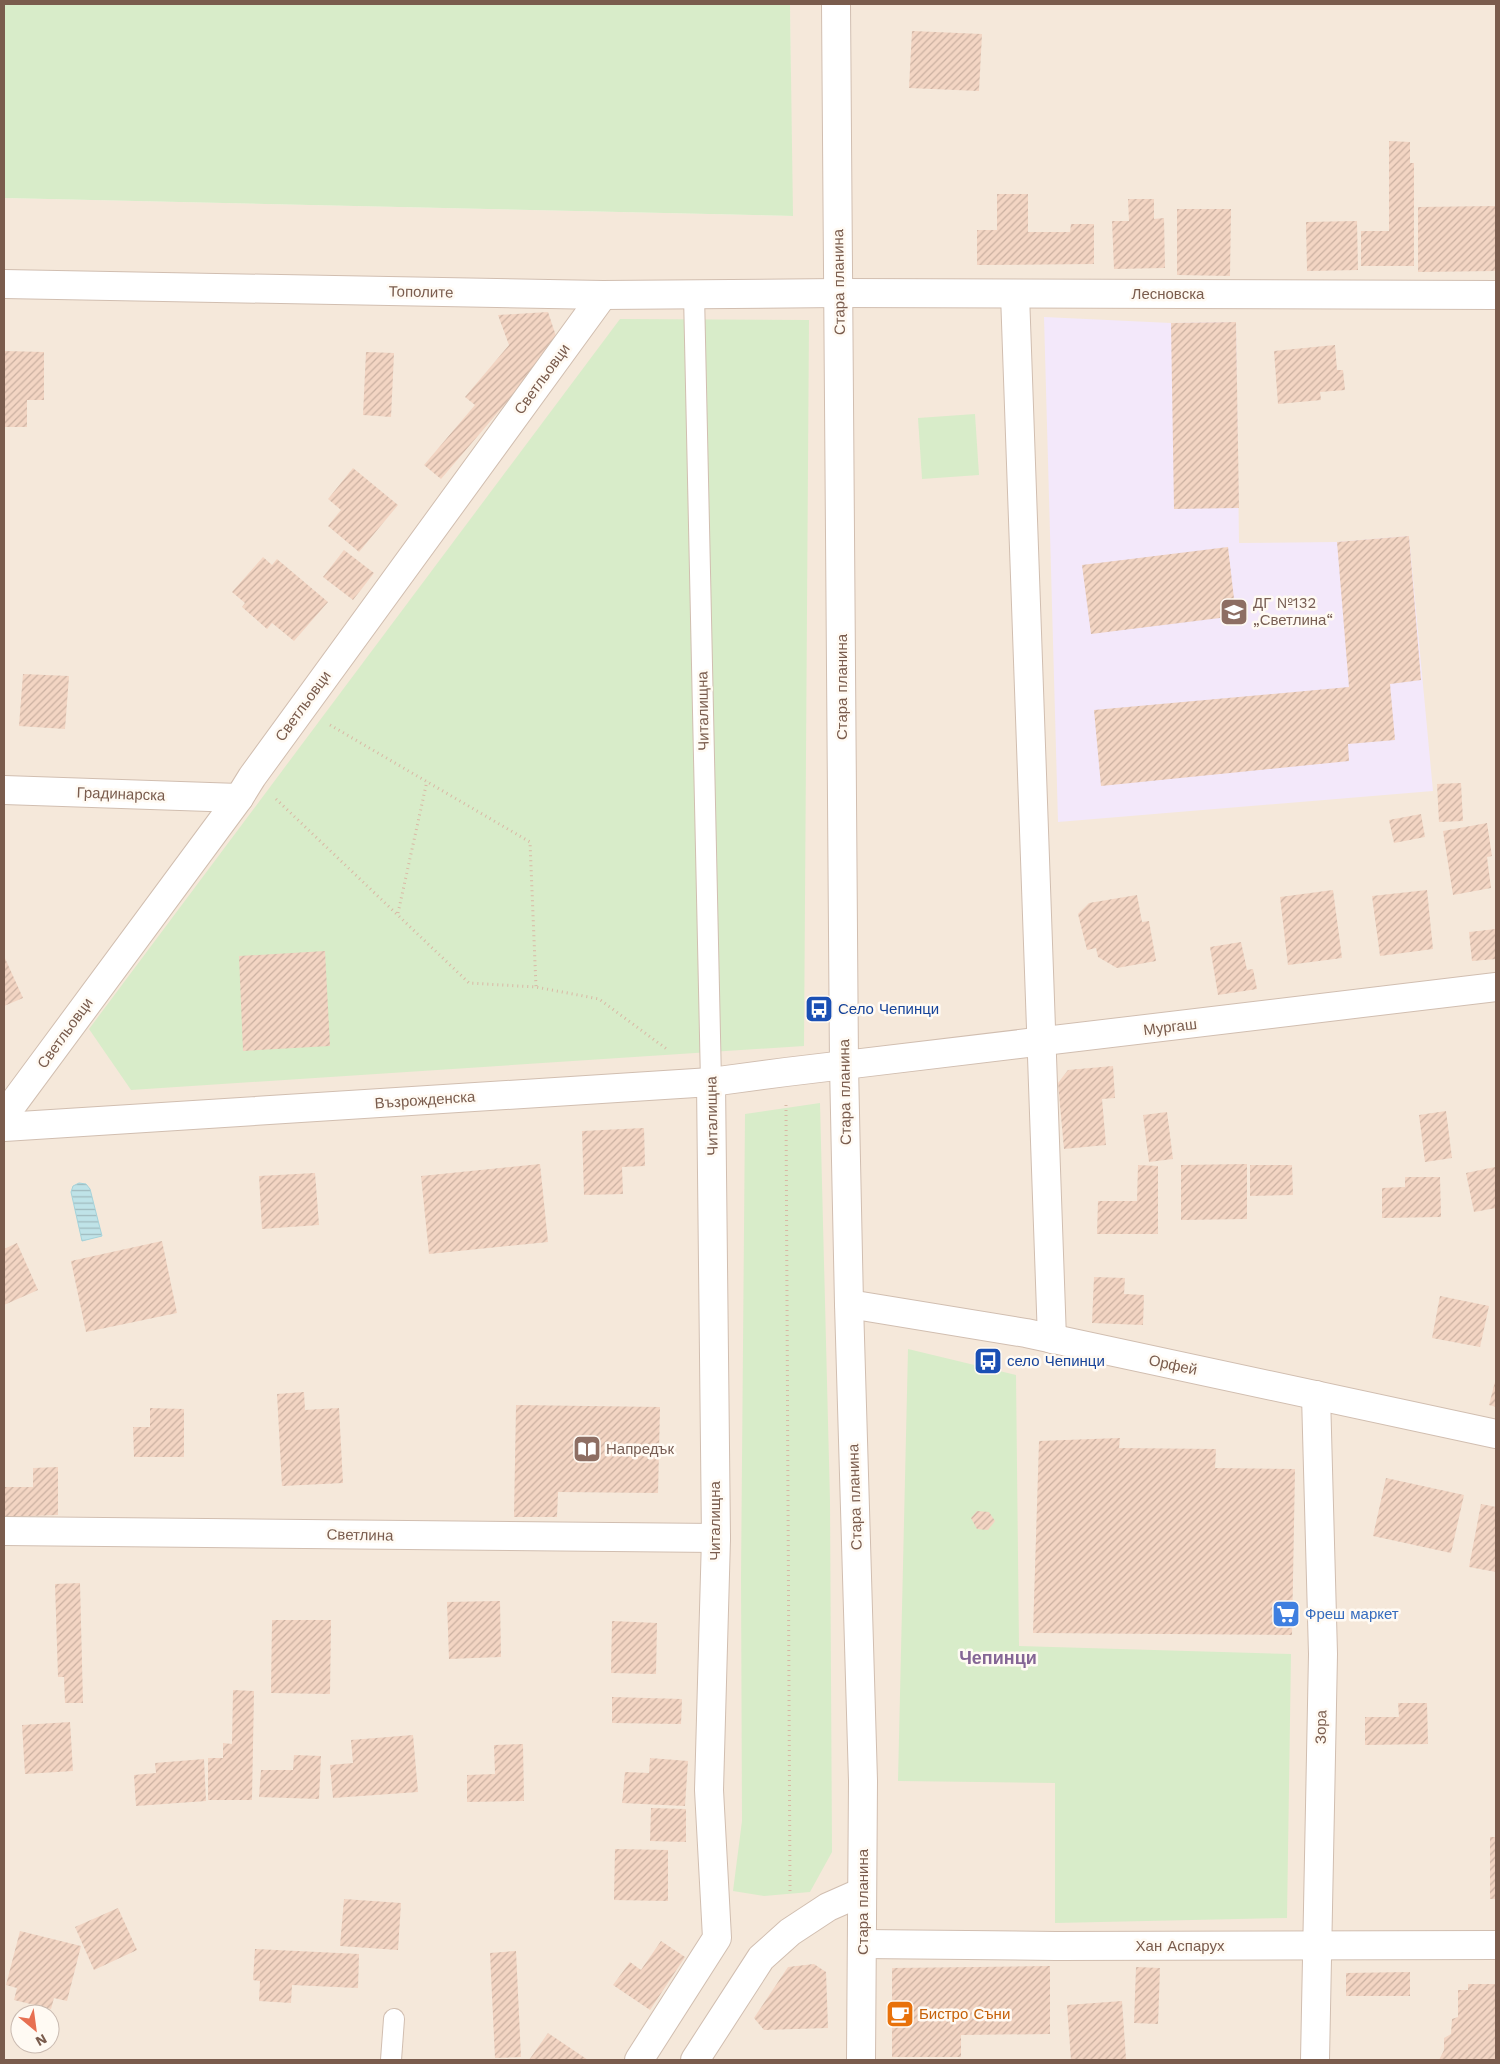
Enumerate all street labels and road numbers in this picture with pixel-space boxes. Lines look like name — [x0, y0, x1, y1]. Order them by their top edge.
street label: Стара планина — [829, 228, 849, 335]
street label: Тополите — [389, 282, 453, 302]
street label: Лесновска — [1132, 285, 1205, 303]
street label: Светльовци — [510, 340, 574, 418]
street label: Стара планина — [833, 633, 851, 740]
street label: Светльовци — [271, 667, 335, 745]
street label: Читалищна — [693, 670, 713, 751]
street label: Градинарска — [76, 783, 166, 805]
street label: Светльовци — [33, 994, 97, 1072]
street label: Мургаш — [1142, 1015, 1198, 1039]
street label: Стара планина — [835, 1038, 855, 1145]
street label: Читалищна — [702, 1075, 722, 1156]
street label: Възрожденска — [374, 1087, 477, 1112]
street label: Орфей — [1147, 1351, 1199, 1379]
street label: Стара планина — [844, 1443, 866, 1550]
street label: Читалищна — [706, 1481, 724, 1561]
street label: Светлина — [326, 1525, 394, 1545]
street label: Зора — [1312, 1709, 1330, 1744]
street label: Стара планина — [854, 1848, 872, 1955]
street label: Хан Аспарух — [1136, 1937, 1225, 1955]

